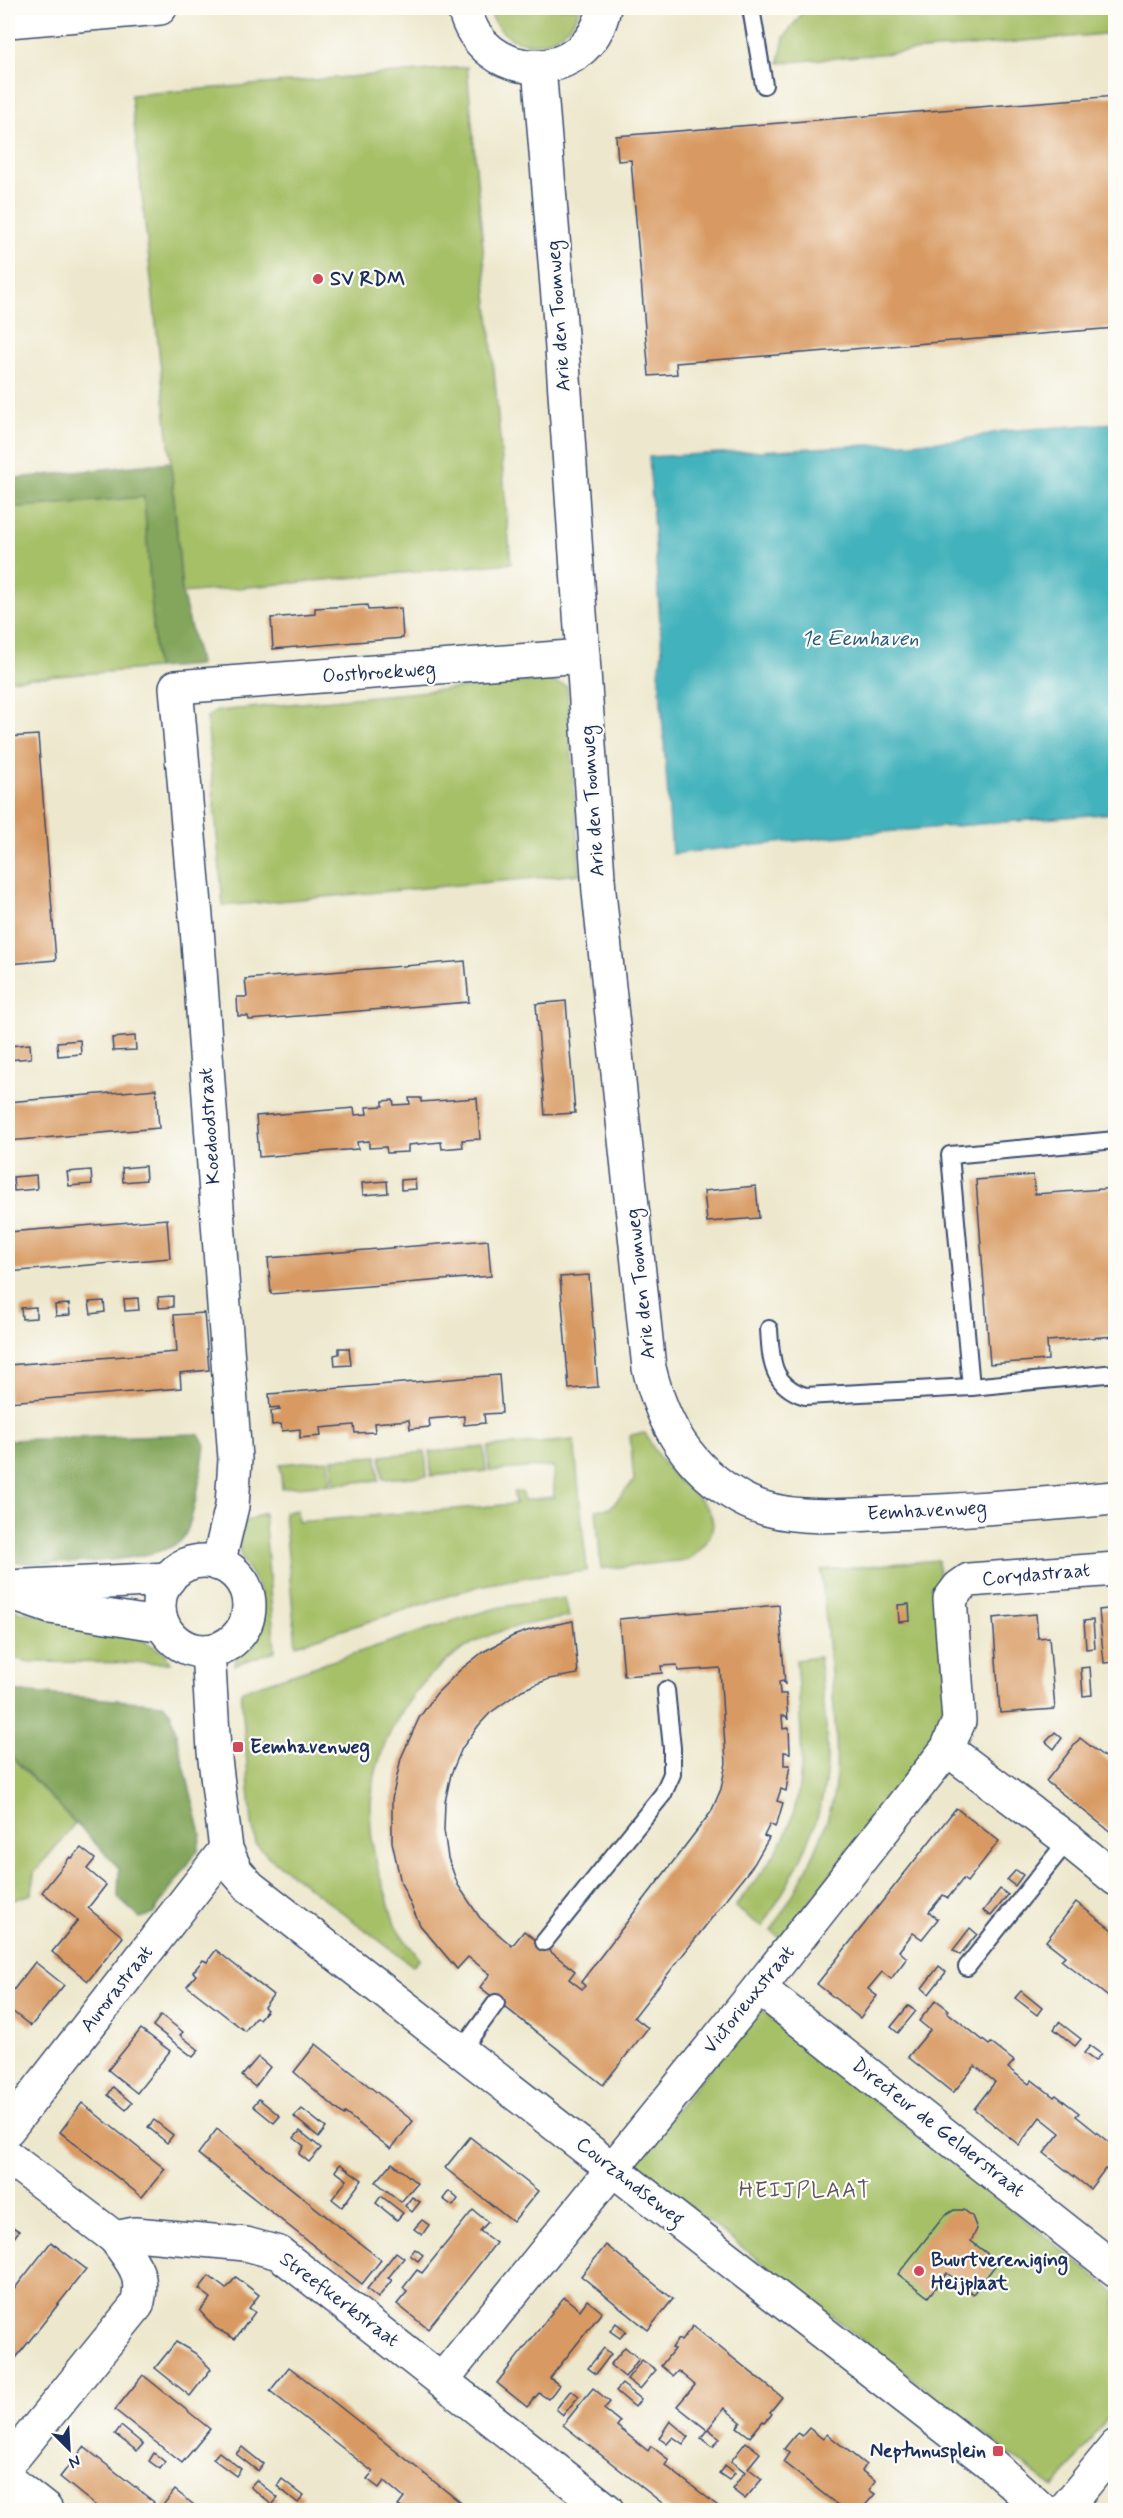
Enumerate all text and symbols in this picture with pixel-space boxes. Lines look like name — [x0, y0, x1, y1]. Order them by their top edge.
street label: Arie den Toomweg — [540, 239, 579, 393]
place label: SV RDM — [330, 266, 405, 293]
marker: SV RDM — [311, 272, 325, 286]
water label: 1e Eemhaven — [801, 625, 919, 653]
street label: Oostbroekweg — [321, 656, 437, 691]
street label: Arie den Toomweg — [574, 724, 613, 878]
street label: Koedoodstraat — [192, 1067, 228, 1185]
street label: Arie den Toomweg — [620, 1207, 663, 1361]
street label: Eemhavenweg — [867, 1494, 988, 1529]
street label: Corydastraat — [981, 1557, 1091, 1593]
place label: Eemhavenweg — [250, 1734, 370, 1763]
marker: Eemhavenweg — [231, 1740, 245, 1754]
street label: Aurorastraat — [74, 1940, 160, 2038]
street label: Victorieuxstraat — [697, 1940, 801, 2060]
street label: Directeur de Gelderstraat — [846, 2052, 1030, 2204]
street label: Courzandseweg — [569, 2131, 690, 2234]
district label: HEIJPLAAT — [739, 2177, 871, 2205]
street label: Streefkerkstraat — [274, 2246, 404, 2354]
place label: Buurtvereniging Heijplaat — [931, 2247, 1068, 2297]
marker: Buurtvereniging Heijplaat — [912, 2264, 926, 2278]
north arrow — [39, 2419, 99, 2479]
place label: Neptunusplein — [870, 2438, 986, 2465]
marker: Neptunusplein — [991, 2444, 1005, 2458]
text: N — [65, 2450, 84, 2473]

